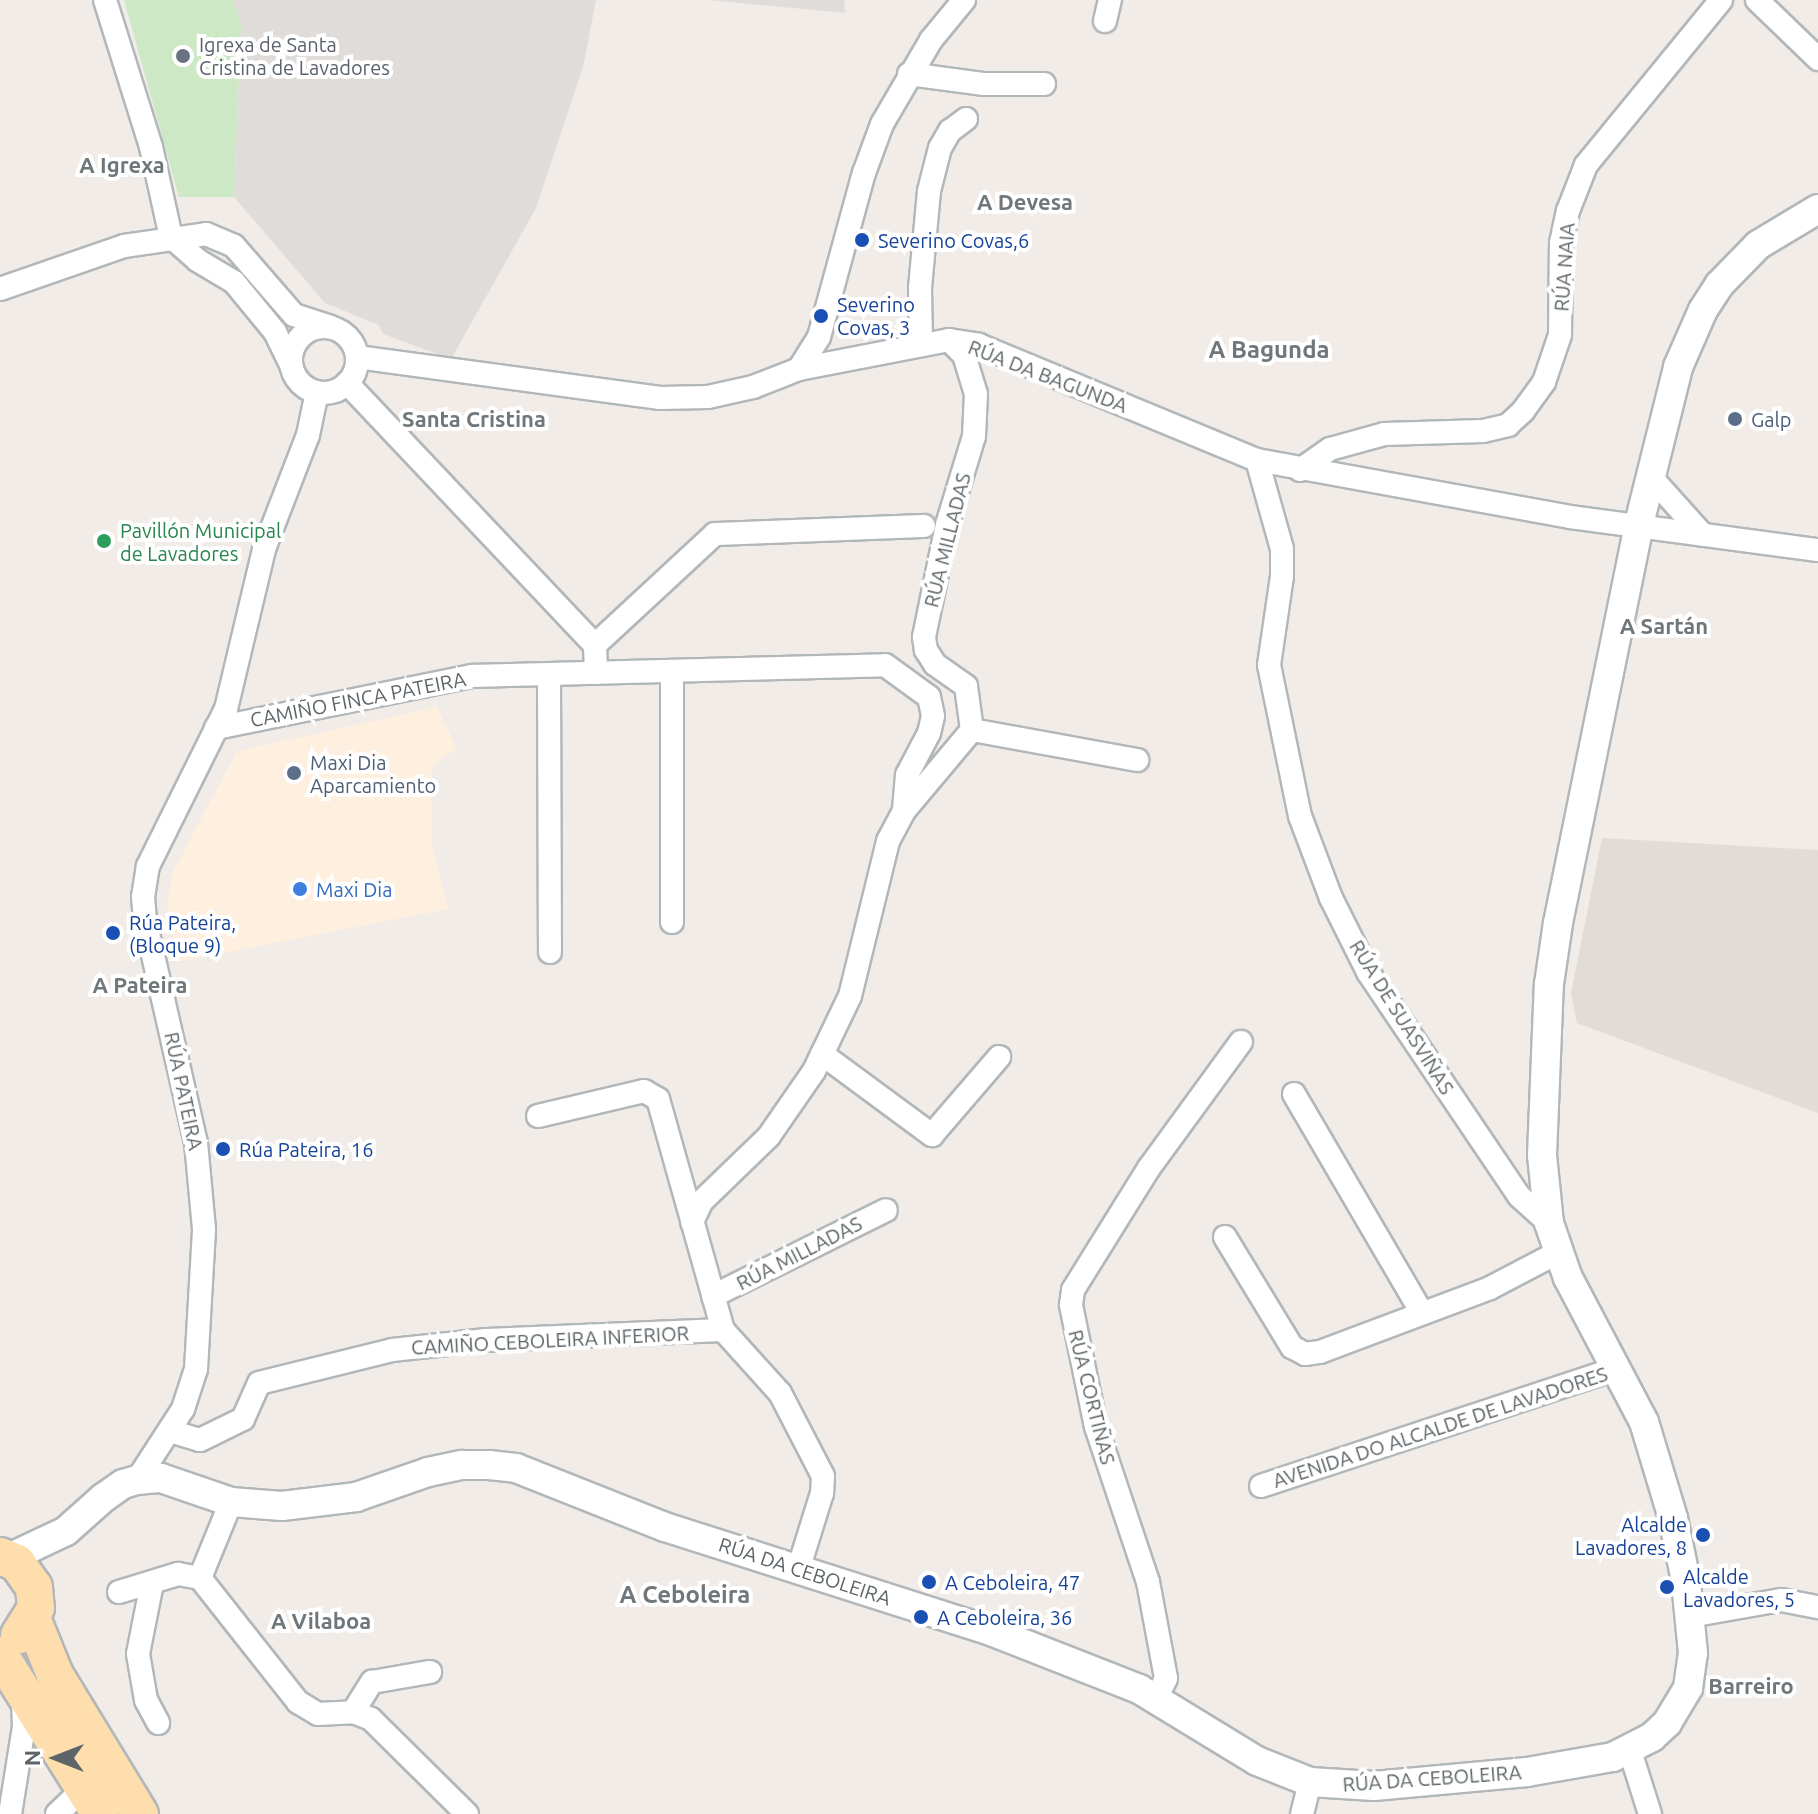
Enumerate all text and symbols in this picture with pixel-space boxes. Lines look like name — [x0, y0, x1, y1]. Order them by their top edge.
place label: Igrexa de Santa Cristina de Lavadores — [199, 32, 390, 79]
marker: Igrexa de Santa Cristina de Lavadores — [174, 47, 192, 65]
district label: A Igrexa — [79, 152, 165, 178]
district label: A Devesa — [977, 189, 1073, 215]
street label: RÚA NAIA — [1549, 222, 1579, 312]
place label: Severino Covas,6 — [878, 228, 1029, 252]
marker: Severino Covas,6 — [853, 231, 871, 249]
place label: Severino Covas, 3 — [837, 292, 915, 339]
marker: Severino Covas, 3 — [812, 307, 830, 325]
street label: RÚA DA BAGUNDA — [965, 335, 1131, 417]
district label: A Bagunda — [1208, 336, 1330, 364]
district label: Santa Cristina — [402, 406, 546, 432]
place label: Galp — [1751, 407, 1791, 431]
marker: Galp — [1726, 410, 1744, 428]
street label: RÚA MILLADAS — [919, 470, 975, 610]
place label: Pavillón Municipal de Lavadores — [120, 518, 281, 565]
marker: Pavillón Municipal de Lavadores — [95, 532, 113, 550]
district label: A Sartán — [1620, 613, 1708, 639]
street label: CAMIÑO FINCA PATEIRA — [248, 666, 468, 732]
place label: Maxi Dia Aparcamiento — [310, 750, 436, 797]
marker: Maxi Dia Aparcamiento — [285, 764, 303, 782]
place label: Maxi Dia — [316, 877, 392, 901]
marker: Maxi Dia — [291, 880, 309, 898]
place label: Rúa Pateira, (Bloque 9) — [129, 910, 236, 957]
marker: Rúa Pateira, (Bloque 9) — [104, 924, 122, 942]
street label: RÚA DE SUASVIÑAS — [1345, 935, 1459, 1099]
district label: A Pateira — [93, 972, 187, 998]
street label: RÚA PATEIRA — [160, 1030, 208, 1152]
place label: Rúa Pateira, 16 — [239, 1137, 373, 1161]
marker: Rúa Pateira, 16 — [214, 1140, 232, 1158]
street label: RÚA MILLADAS — [732, 1211, 866, 1295]
street label: CAMIÑO CEBOLEIRA INFERIOR — [410, 1321, 690, 1359]
street label: RÚA CORTIÑAS — [1064, 1327, 1120, 1467]
street label: AVENIDA DO ALCALDE DE LAVADORES — [1270, 1361, 1610, 1493]
place label: Alcalde Lavadores, 8 — [1575, 1512, 1687, 1559]
marker: Alcalde Lavadores, 8 — [1694, 1526, 1712, 1544]
street label: RÚA DA CEBOLEIRA — [716, 1532, 894, 1610]
place label: Alcalde Lavadores, 5 — [1683, 1564, 1795, 1611]
place label: A Ceboleira, 47 — [945, 1570, 1080, 1594]
marker: A Ceboleira, 47 — [920, 1573, 938, 1591]
marker: Alcalde Lavadores, 5 — [1658, 1578, 1676, 1596]
district label: A Ceboleira — [620, 1581, 750, 1609]
place label: A Ceboleira, 36 — [937, 1605, 1072, 1629]
district label: A Vilaboa — [271, 1608, 371, 1634]
marker: A Ceboleira, 36 — [912, 1608, 930, 1626]
district label: Barreiro — [1708, 1673, 1794, 1699]
north arrow — [16, 1718, 96, 1798]
text: N — [19, 1750, 44, 1766]
street label: RÚA DA CEBOLEIRA — [1342, 1760, 1522, 1796]

